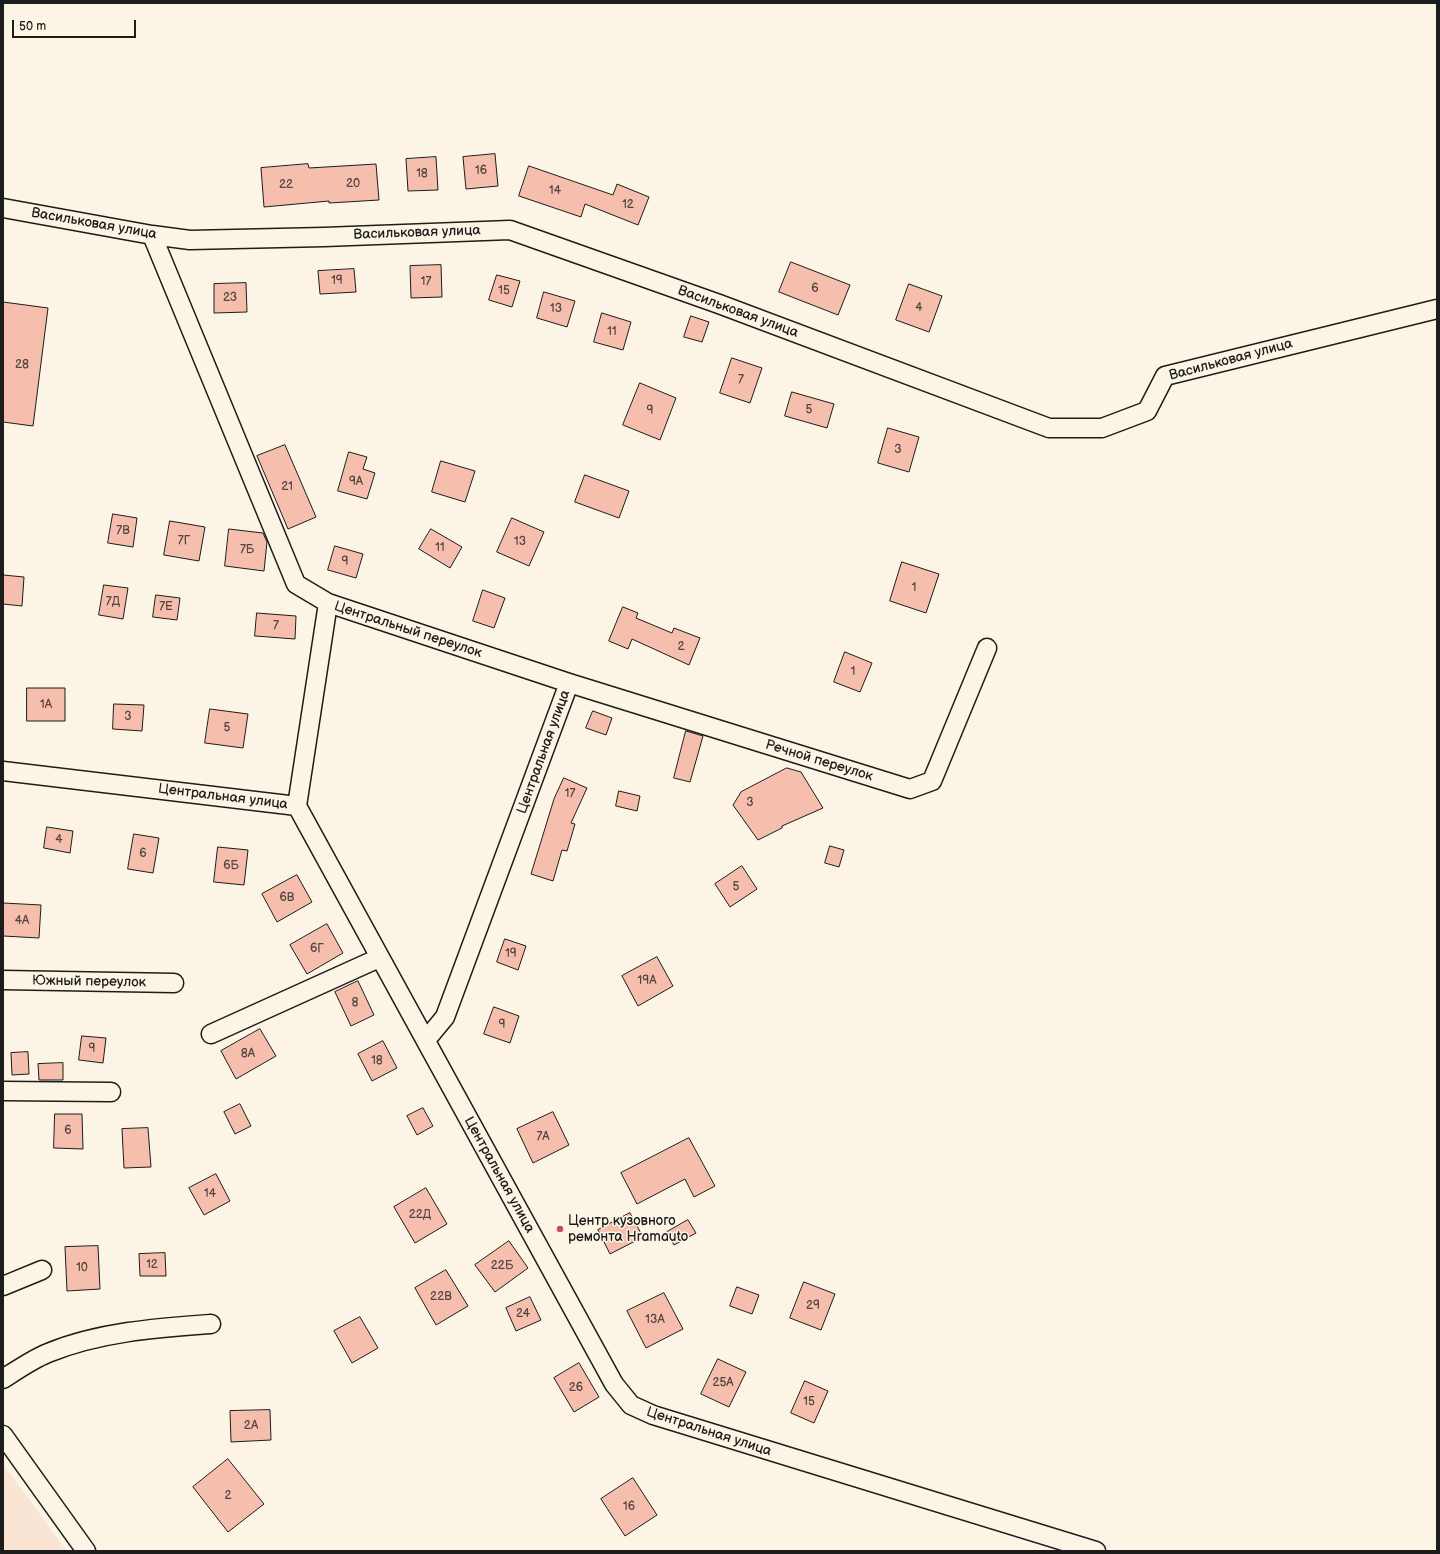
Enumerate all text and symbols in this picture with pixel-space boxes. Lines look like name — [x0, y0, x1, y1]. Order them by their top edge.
scale bar — [14, 12, 138, 38]
text: 50 m — [19, 19, 46, 34]
house number: 16 — [475, 164, 487, 178]
house number: 18 — [416, 167, 428, 181]
house number: 20 — [346, 177, 360, 191]
house number: 22 — [279, 178, 293, 192]
house number: 14 — [549, 184, 561, 198]
house number: 12 — [622, 198, 634, 212]
street label: Васильковая улица — [30, 205, 158, 243]
street label: Васильковая улица — [353, 222, 481, 244]
house number: 19 — [331, 274, 343, 288]
house number: 17 — [421, 275, 431, 289]
street label: Васильковая улица — [675, 282, 801, 342]
house number: 6 — [811, 282, 819, 296]
house number: 15 — [498, 284, 510, 298]
house number: 23 — [223, 291, 237, 305]
house number: 4 — [915, 301, 923, 315]
house number: 13 — [550, 302, 562, 316]
house number: 11 — [607, 325, 617, 339]
street label: Васильковая улица — [1167, 335, 1295, 385]
house number: 28 — [15, 358, 29, 372]
house number: 7 — [738, 373, 744, 387]
house number: 5 — [806, 403, 812, 417]
house number: 9 — [647, 404, 653, 418]
house number: 3 — [894, 443, 902, 457]
house number: 9А — [349, 475, 363, 489]
house number: 21 — [281, 480, 293, 494]
house number: 7В — [116, 524, 130, 538]
house number: 7Г — [178, 534, 190, 548]
house number: 13 — [514, 535, 526, 549]
house number: 11 — [435, 541, 445, 555]
house number: 7Б — [240, 543, 254, 557]
house number: 9 — [342, 555, 348, 569]
house number: 1 — [912, 581, 916, 595]
house number: 7Д — [106, 595, 120, 609]
street label: Центральный переулок — [332, 598, 484, 662]
house number: 7Е — [159, 600, 173, 614]
house number: 7 — [273, 619, 279, 633]
house number: 2 — [677, 640, 685, 654]
house number: 1 — [851, 665, 855, 679]
street label: Центральная улица — [514, 688, 574, 816]
house number: 1А — [40, 698, 52, 712]
house number: 3 — [124, 710, 132, 724]
house number: 5 — [224, 721, 230, 735]
street label: Речной переулок — [763, 737, 875, 785]
street label: Центральная улица — [157, 781, 289, 813]
house number: 17 — [565, 787, 575, 801]
house number: 3 — [746, 796, 754, 810]
house number: 4 — [55, 833, 63, 847]
house number: 6 — [139, 847, 147, 861]
house number: 6Б — [223, 859, 239, 873]
house number: 5 — [733, 880, 739, 894]
house number: 6В — [280, 891, 294, 905]
house number: 4А — [15, 914, 29, 928]
house number: 6Г — [310, 942, 324, 956]
house number: 19 — [505, 947, 517, 961]
street label: Южный переулок — [32, 973, 146, 991]
house number: 19А — [638, 974, 656, 988]
house number: 8 — [352, 996, 358, 1010]
house number: 9 — [499, 1018, 505, 1032]
house number: 9 — [89, 1042, 95, 1056]
house number: 8А — [241, 1047, 255, 1061]
house number: 18 — [371, 1054, 383, 1068]
street label: Центральная улица — [460, 1114, 538, 1236]
house number: 6 — [64, 1124, 72, 1138]
house number: 7А — [536, 1130, 550, 1144]
house number: 14 — [204, 1187, 216, 1201]
house number: 22Д — [409, 1208, 431, 1222]
place label: Центр кузовного ремонта Hramauto — [568, 1213, 688, 1246]
marker: Центр кузовного ремонта Hramauto — [555, 1224, 565, 1234]
house number: 12 — [146, 1258, 158, 1272]
house number: 22Б — [491, 1259, 513, 1273]
house number: 10 — [76, 1261, 88, 1275]
house number: 22В — [430, 1290, 452, 1304]
house number: 29 — [806, 1299, 820, 1313]
house number: 24 — [516, 1307, 530, 1321]
house number: 13А — [645, 1313, 665, 1327]
house number: 25А — [712, 1376, 734, 1390]
house number: 26 — [569, 1381, 583, 1395]
house number: 15 — [803, 1395, 815, 1409]
street label: Центральная улица — [644, 1404, 774, 1460]
house number: 2А — [244, 1419, 258, 1433]
house number: 2 — [224, 1489, 232, 1503]
house number: 16 — [623, 1500, 635, 1514]

